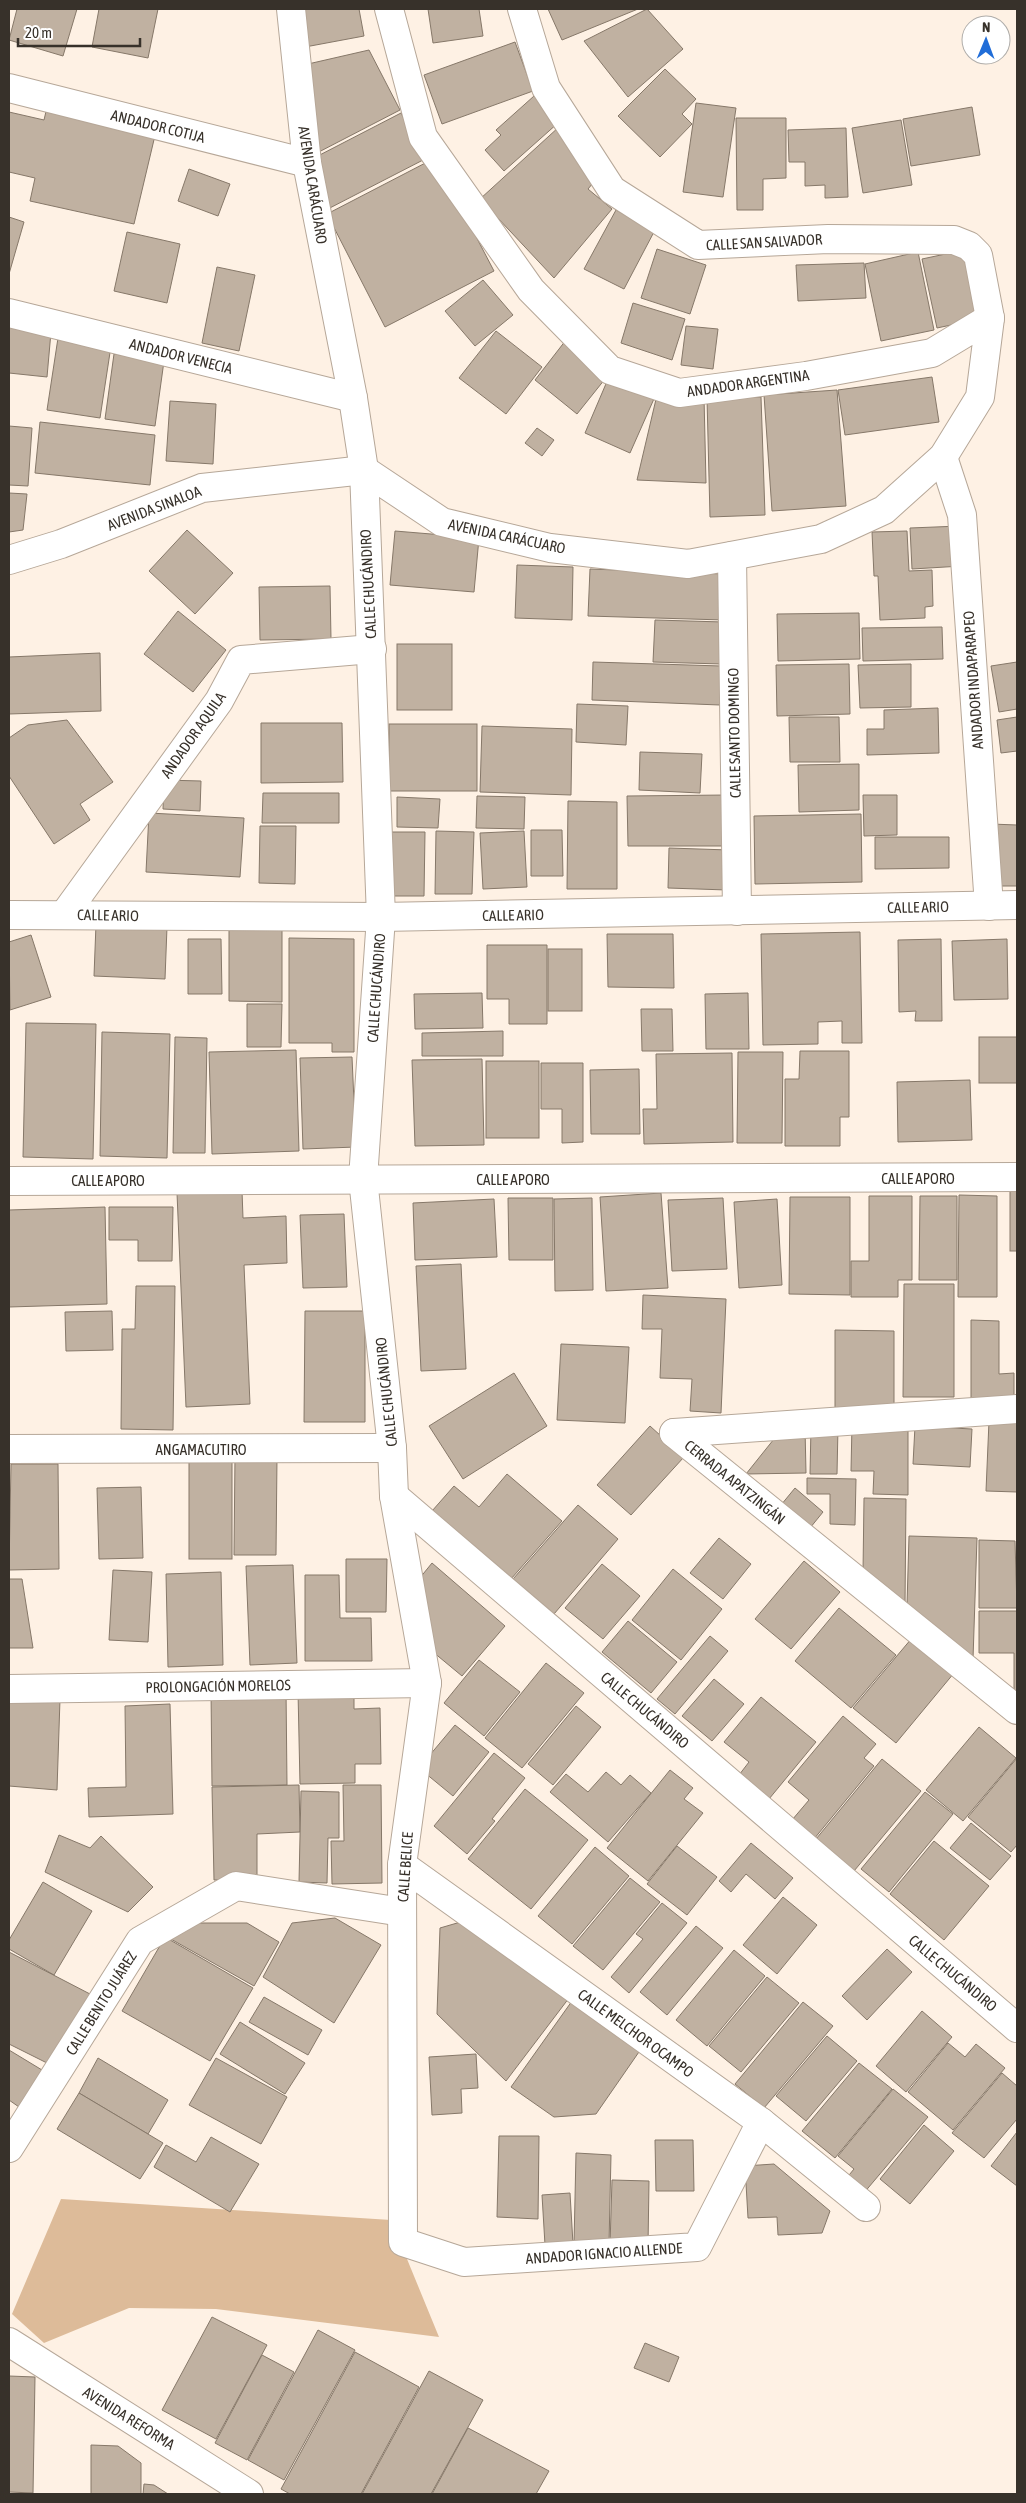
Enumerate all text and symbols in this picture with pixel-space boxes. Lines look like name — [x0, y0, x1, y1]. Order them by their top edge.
scale bar — [18, 15, 140, 47]
north arrow — [961, 15, 1011, 65]
text: N — [982, 19, 990, 35]
text: 20 m — [25, 24, 52, 41]
street label: ANDADOR COTIJA — [109, 106, 207, 146]
street label: AVENIDA CARÁCUARO — [295, 125, 331, 245]
street label: CALLE SAN SALVADOR — [705, 230, 823, 254]
street label: ANDADOR VENECIA — [128, 335, 235, 377]
street label: ANDADOR ARGENTINA — [686, 366, 811, 400]
street label: AVENIDA SINALOA — [105, 482, 204, 534]
street label: AVENIDA CARÁCUARO — [447, 515, 567, 557]
street label: CALLE CHUCÁNDIRO — [357, 529, 379, 639]
street label: ANDADOR INDAPARAPEO — [960, 610, 986, 750]
street label: CALLE SANTO DOMINGO — [724, 667, 744, 798]
street label: ANDADOR AQUILA — [157, 688, 229, 781]
street label: CALLE ARIO — [887, 898, 949, 916]
street label: CALLE ARIO — [77, 906, 139, 924]
street label: CALLE ARIO — [482, 906, 544, 924]
street label: CALLE CHUCÁNDIRO — [364, 932, 388, 1043]
street label: CALLE APORO — [881, 1170, 955, 1187]
street label: CALLE APORO — [476, 1171, 550, 1188]
street label: CALLE APORO — [71, 1172, 145, 1189]
street label: CALLE CHUCÁNDIRO — [372, 1336, 400, 1447]
street label: CERRADA APATZINGÁN — [681, 1436, 789, 1528]
street label: ANGAMACUTIRO — [155, 1441, 247, 1458]
street label: CALLE CHUCÁNDIRO — [597, 1668, 693, 1752]
street label: PROLONGACIÓN MORELOS — [145, 1676, 291, 1696]
street label: CALLE BELICE — [394, 1831, 416, 1903]
street label: CALLE CHUCÁNDIRO — [905, 1931, 1001, 2015]
street label: CALLE BENITO JUÁREZ — [62, 1948, 140, 2058]
street label: CALLE MELCHOR OCAMPO — [575, 1985, 697, 2081]
street label: ANDADOR IGNACIO ALLENDE — [525, 2239, 684, 2267]
street label: AVENIDA REFORMA — [80, 2383, 179, 2453]

